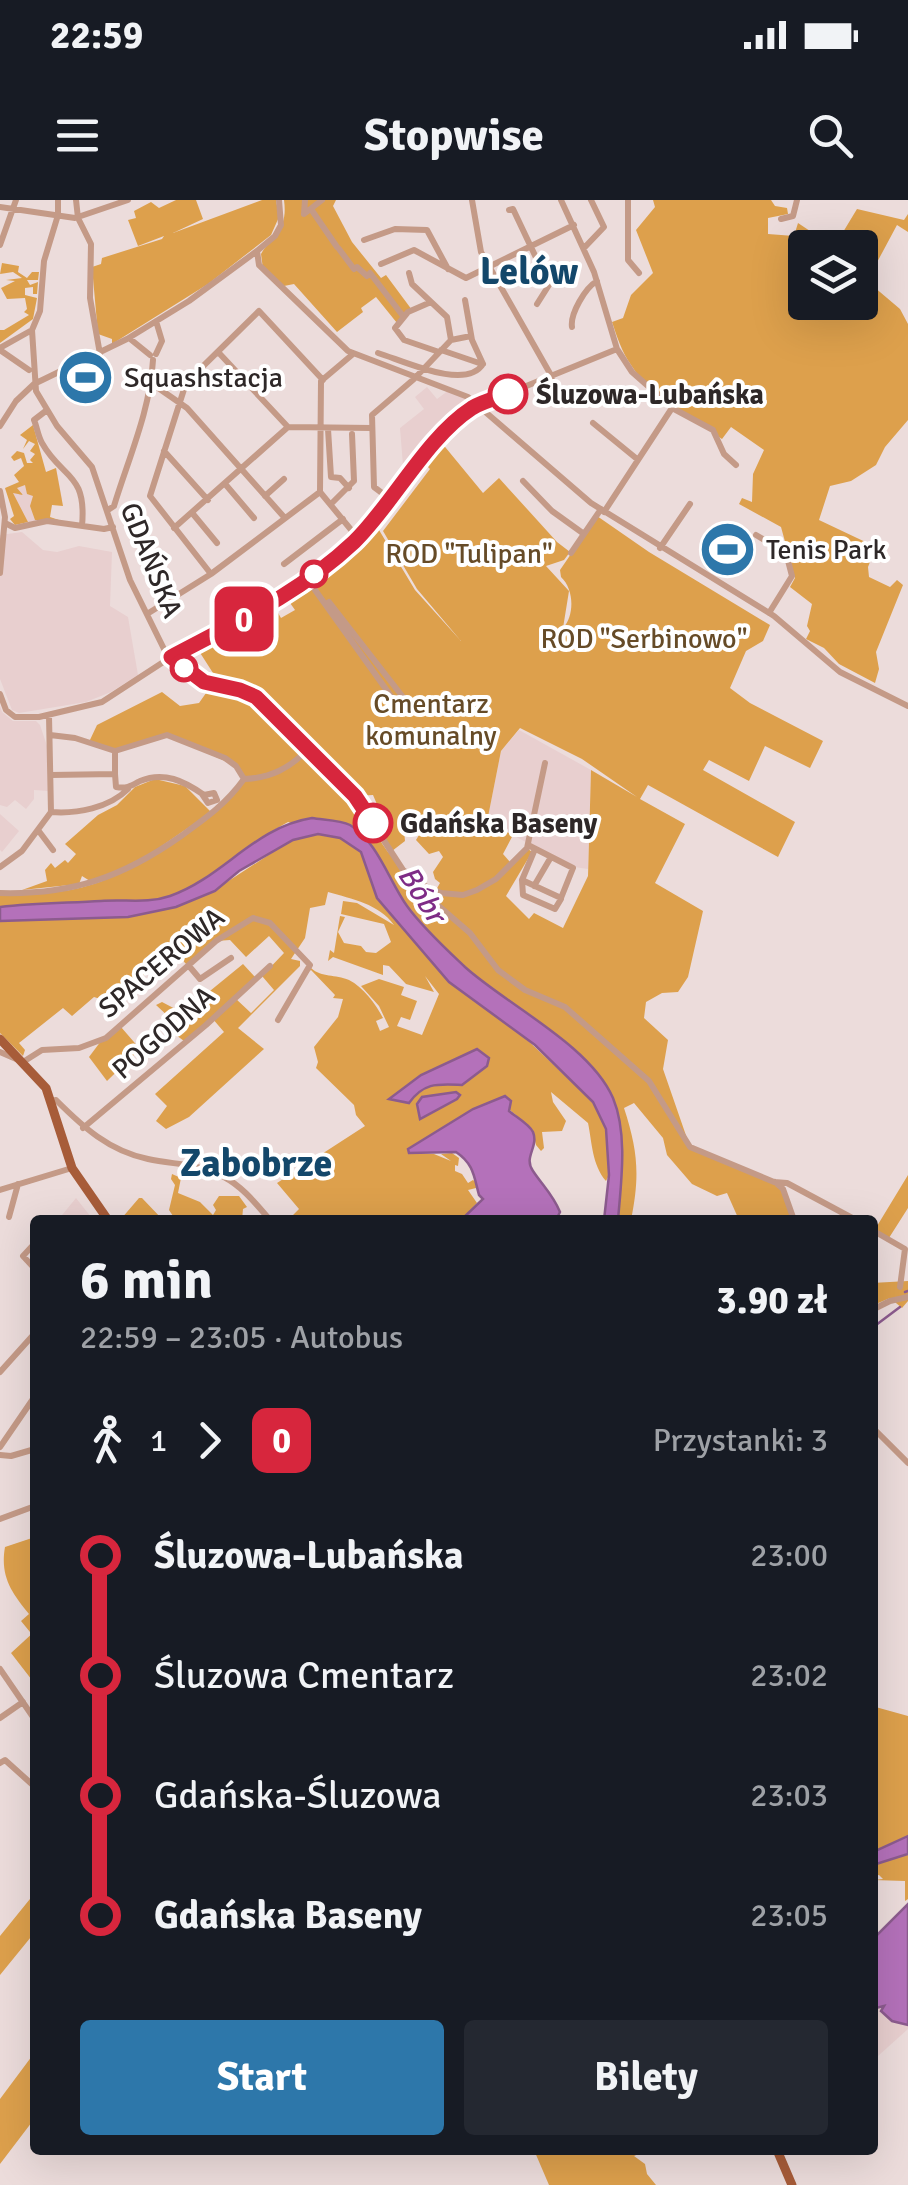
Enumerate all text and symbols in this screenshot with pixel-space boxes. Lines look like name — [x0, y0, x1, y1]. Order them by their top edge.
text: 22:59 — [50, 12, 143, 59]
icon: menu — [50, 108, 105, 163]
text: Stopwise — [364, 108, 544, 163]
icon: search — [803, 108, 858, 163]
map controls — [788, 230, 878, 320]
button: layers — [788, 230, 878, 320]
district label: Lelów — [480, 248, 578, 295]
sports icon: Squashstacja — [55, 347, 115, 407]
place label: Squashstacja — [124, 361, 283, 395]
marker: Śluzowa-Lubańska — [489, 375, 527, 413]
place label: Śluzowa-Lubańska — [536, 376, 764, 412]
street label: GDAŃSKA — [113, 498, 190, 623]
sports icon: Tenis Park — [697, 519, 757, 579]
place label: Tenis Park — [766, 533, 887, 567]
park label: ROD "Tulipan" — [385, 537, 553, 571]
unlabelled marker — [301, 561, 327, 587]
line badge: 0 — [212, 586, 276, 652]
text: 0 — [235, 598, 253, 641]
park label: ROD "Serbinowo" — [541, 622, 747, 656]
unlabelled marker — [171, 655, 197, 681]
park label: Cmentarz komunalny — [365, 687, 497, 753]
marker: Gdańska Baseny — [354, 804, 392, 842]
place label: Gdańska Baseny — [400, 807, 598, 841]
water label: Bóbr — [390, 859, 456, 933]
street label: SPACEROWA — [92, 900, 232, 1025]
street label: POGODNA — [105, 979, 222, 1087]
district label: Zabobrze — [180, 1140, 332, 1187]
text: 6 min — [80, 1246, 213, 1314]
text: 3.90 zł — [716, 1277, 828, 1324]
text: 22:59 – 23:05 · Autobus — [80, 1318, 403, 1357]
icon: walk — [80, 1413, 135, 1468]
icon: forward — [182, 1413, 237, 1468]
text: 0 — [272, 1419, 291, 1462]
text: 1 — [150, 1421, 167, 1460]
text: Przystanki: 3 — [653, 1421, 828, 1460]
text: Śluzowa-Lubańska — [154, 1532, 463, 1579]
text: 23:00 — [750, 1536, 828, 1575]
text: Śluzowa Cmentarz — [154, 1652, 454, 1699]
text: 23:02 — [750, 1656, 828, 1695]
text: Gdańska-Śluzowa — [154, 1772, 442, 1819]
text: 23:03 — [750, 1776, 828, 1815]
text: Gdańska Baseny — [154, 1892, 422, 1939]
text: 23:05 — [750, 1896, 828, 1935]
button: Start — [80, 2020, 444, 2135]
button: Bilety — [464, 2020, 828, 2135]

